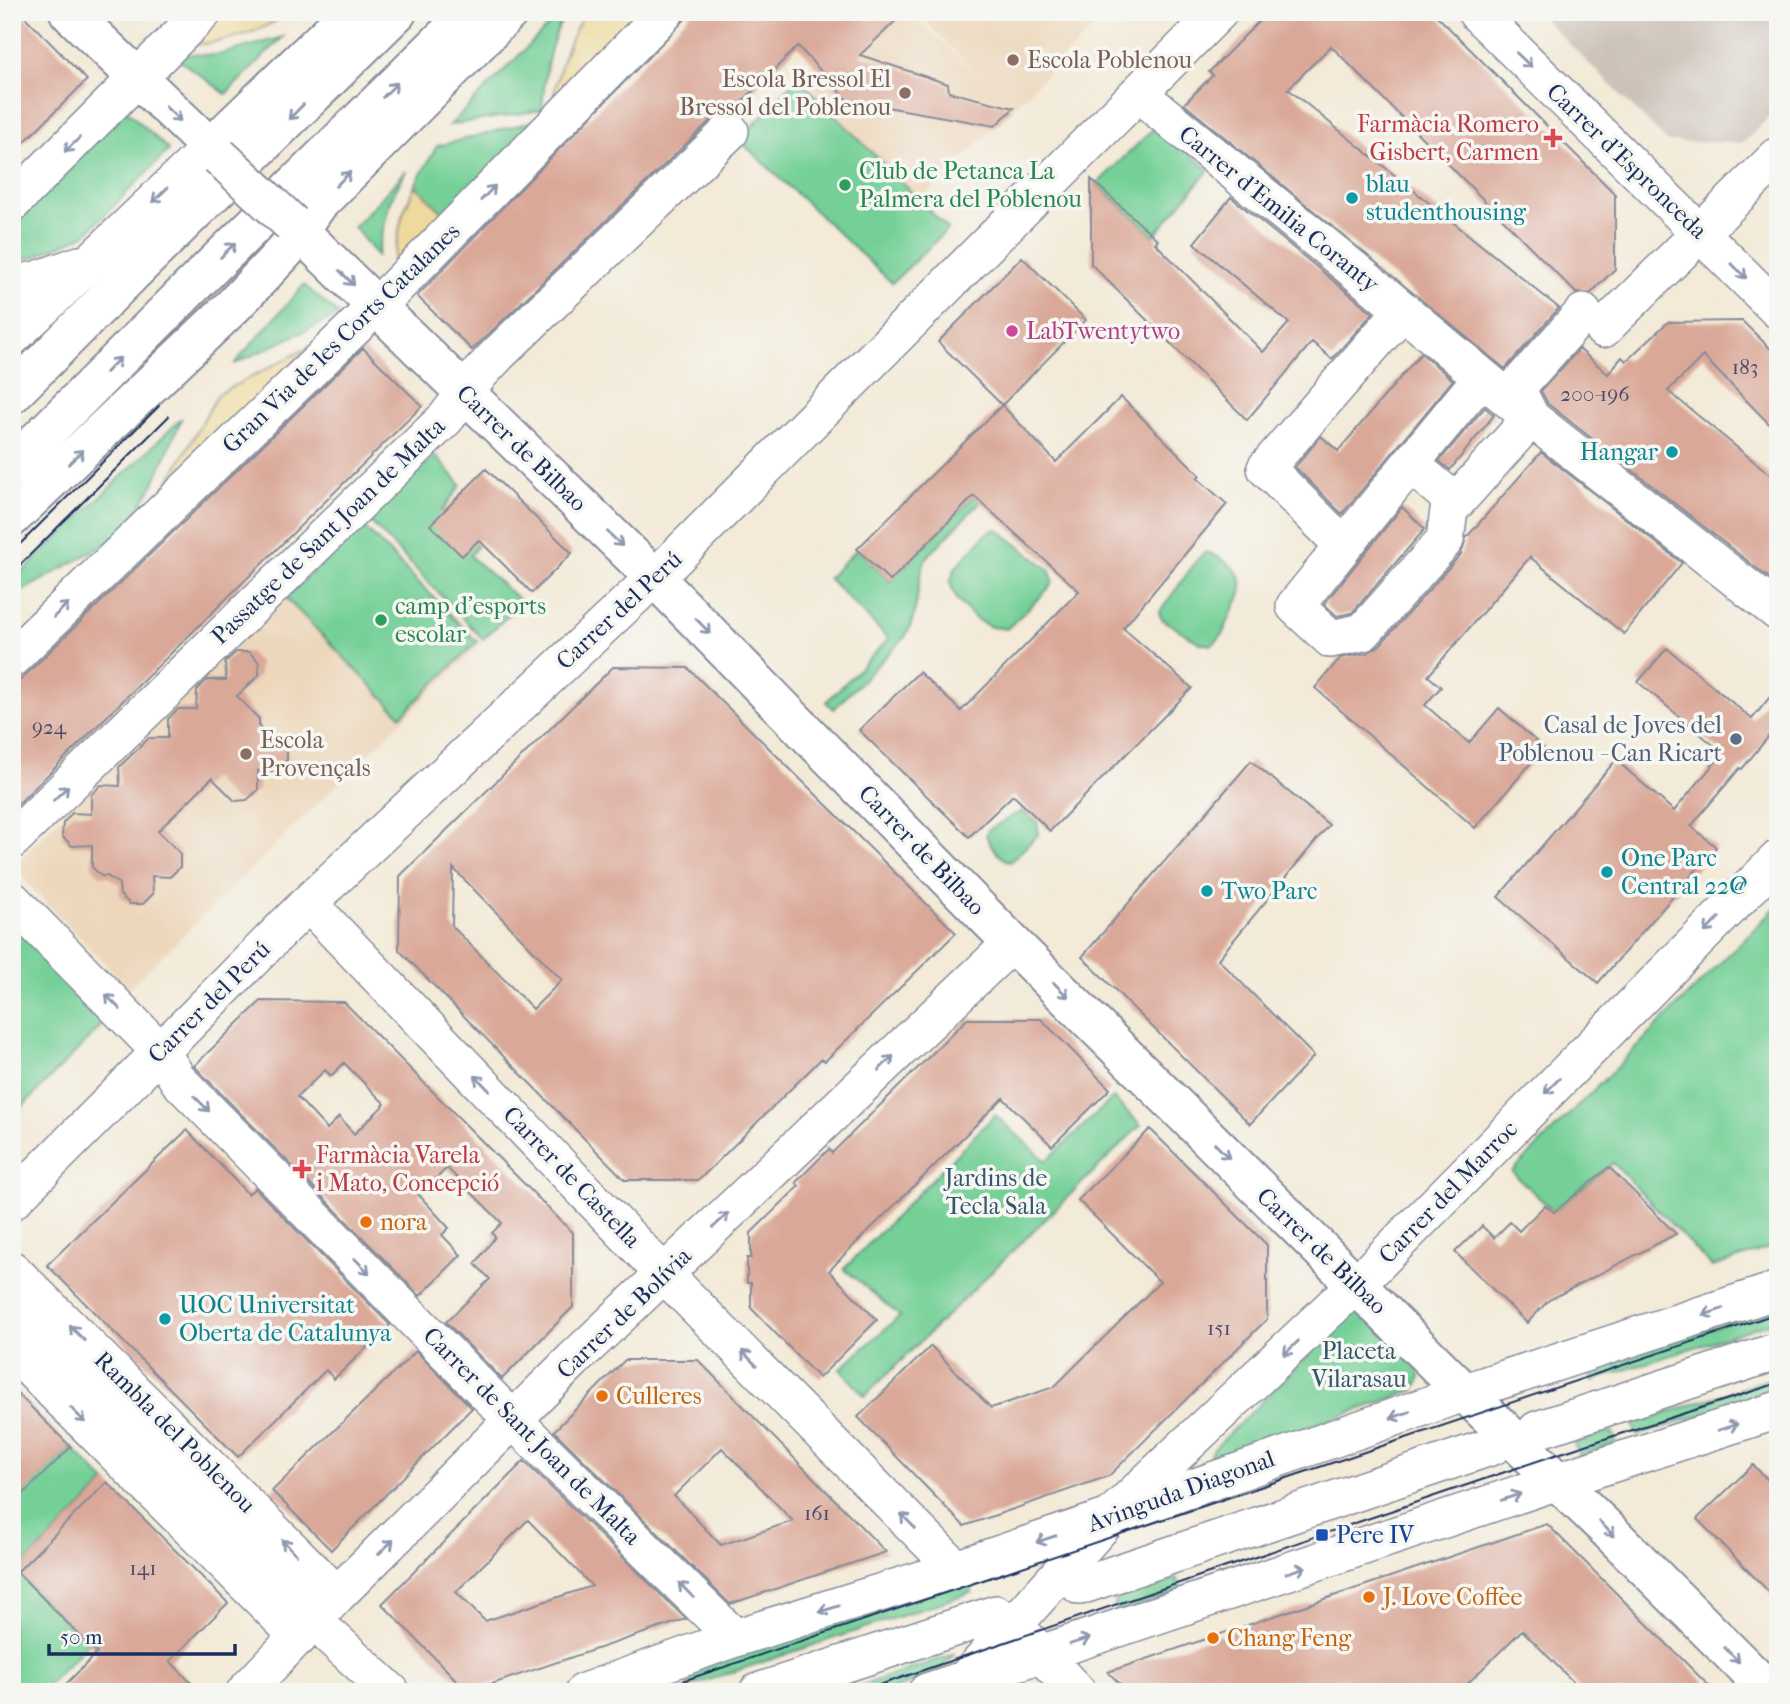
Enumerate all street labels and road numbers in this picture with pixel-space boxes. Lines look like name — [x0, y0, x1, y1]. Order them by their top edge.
street label: Carrer d'Espronceda — [1541, 77, 1714, 245]
street label: Carrer d'Emilia Coranty — [1173, 120, 1386, 299]
street label: Gran Via de les Corts Catalanes — [217, 217, 466, 459]
street label: Carrer de Bilbao — [451, 379, 593, 517]
street label: Passatge de Sant Joan de Malta — [205, 411, 451, 650]
street label: Carrer del Perú — [551, 545, 688, 675]
street label: Carrer de Bilbao — [853, 779, 991, 921]
street label: Carrer del Perú — [142, 935, 276, 1069]
street label: Carrer de Castella — [497, 1100, 647, 1254]
street label: Carrer del Marroc — [1373, 1115, 1523, 1269]
street label: Carrer de Bilbao — [1251, 1182, 1393, 1320]
street label: Carrer de Bolívia — [551, 1241, 698, 1384]
street label: Carrer de Sant Joan de Malta — [417, 1321, 647, 1551]
street label: Rambla del Poblenou — [88, 1345, 262, 1519]
street label: Avinguda Diagonal — [1083, 1444, 1279, 1538]

